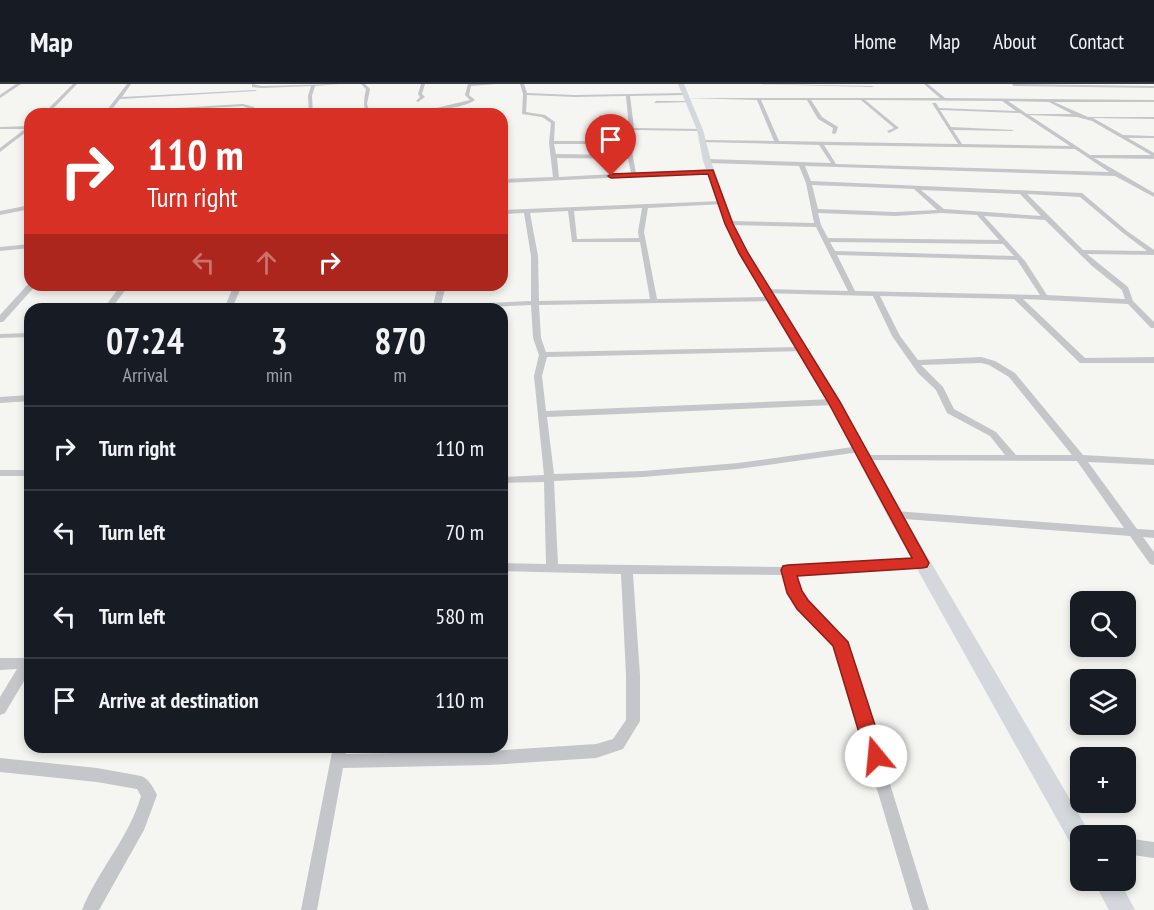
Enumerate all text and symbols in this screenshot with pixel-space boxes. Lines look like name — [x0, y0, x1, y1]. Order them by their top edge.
text: Map — [30, 23, 73, 60]
text: Home — [854, 28, 896, 55]
text: Map — [929, 28, 960, 55]
text: About — [993, 28, 1036, 55]
text: Contact — [1069, 28, 1124, 55]
pin — [585, 114, 636, 176]
icon: arrive — [594, 123, 627, 156]
text: 110 m — [147, 127, 244, 182]
icon: right — [48, 132, 126, 210]
text: Turn right — [147, 180, 238, 214]
icon: left — [187, 246, 220, 279]
icon: ahead — [250, 246, 283, 279]
icon: right — [313, 246, 346, 279]
text: 07:24 — [106, 317, 184, 364]
text: 3 — [270, 317, 288, 364]
text: 870 — [374, 317, 426, 364]
text: Arrival — [122, 362, 168, 388]
text: min — [266, 362, 292, 388]
text: m — [394, 362, 407, 388]
icon: right — [48, 432, 81, 465]
text: Turn right — [99, 434, 176, 462]
text: 110 m — [435, 434, 484, 462]
icon: left — [48, 516, 81, 549]
text: Turn left — [99, 518, 165, 546]
text: 70 m — [445, 518, 484, 546]
map controls — [1070, 591, 1136, 891]
button: search — [1070, 591, 1136, 657]
icon: left — [48, 600, 81, 633]
text: Turn left — [99, 602, 165, 630]
text: 580 m — [435, 602, 484, 630]
button: layers — [1070, 669, 1136, 735]
icon: arrive — [48, 684, 81, 717]
text: Arrive at destination — [99, 686, 259, 714]
text: 110 m — [435, 686, 484, 714]
position arrow — [844, 724, 908, 788]
button: + — [1070, 747, 1136, 813]
button: − — [1070, 825, 1136, 891]

